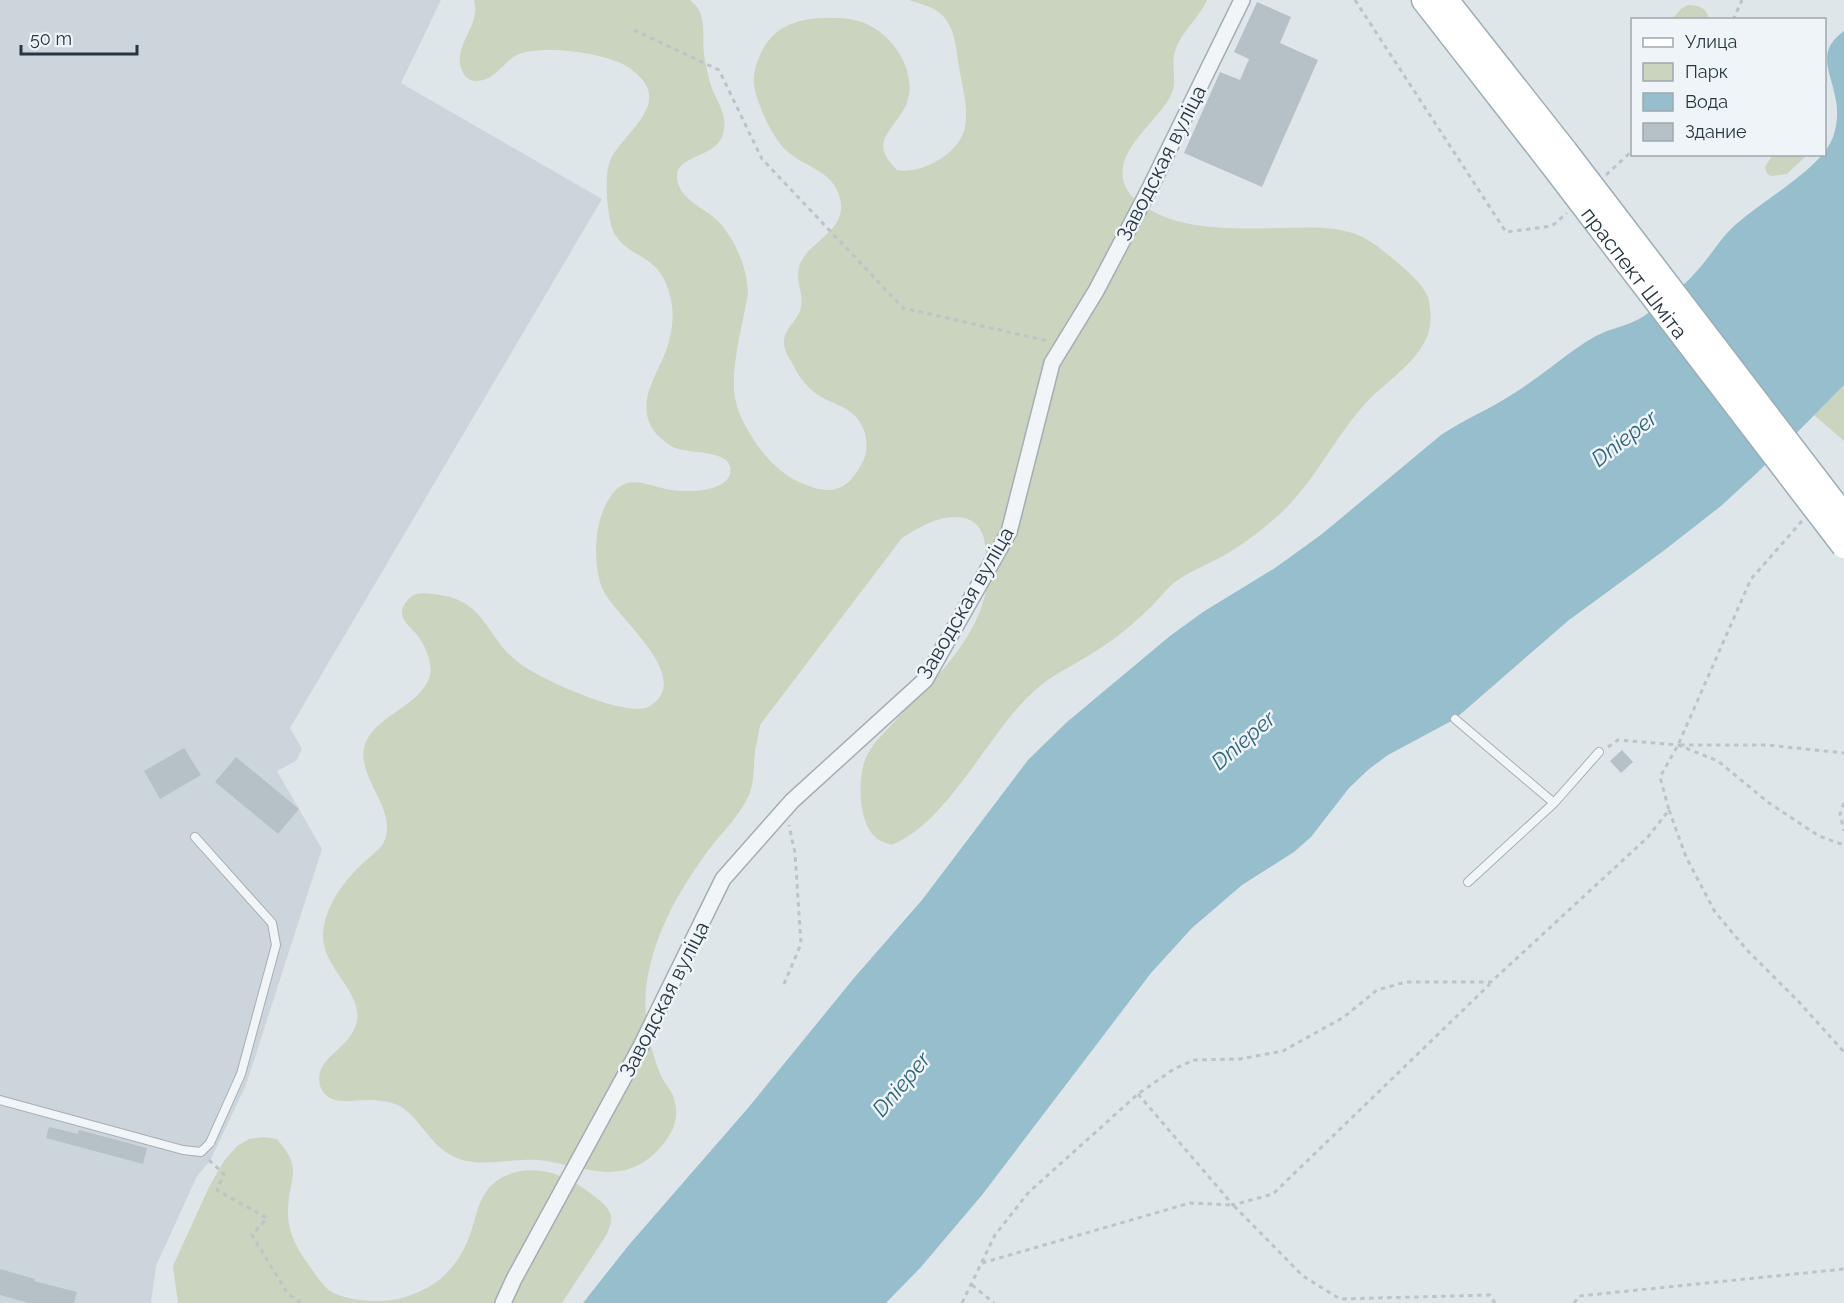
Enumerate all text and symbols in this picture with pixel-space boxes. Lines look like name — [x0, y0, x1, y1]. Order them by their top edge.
scale bar — [21, 18, 136, 56]
legend — [1631, 18, 1826, 156]
text: 50 m — [30, 28, 72, 49]
text: Улица — [1685, 31, 1737, 52]
text: Парк — [1685, 61, 1728, 82]
street label: Заводская вуліца — [1111, 81, 1211, 245]
text: Вода — [1685, 91, 1728, 112]
text: Здание — [1685, 121, 1747, 142]
street label: праспект Шміта — [1577, 202, 1693, 343]
water label: Dnieper — [1586, 403, 1663, 472]
street label: Заводская вуліца — [911, 522, 1019, 684]
water label: Dnieper — [1206, 704, 1281, 775]
street label: Заводская вуліца — [614, 917, 714, 1081]
water label: Dnieper — [867, 1045, 936, 1122]

